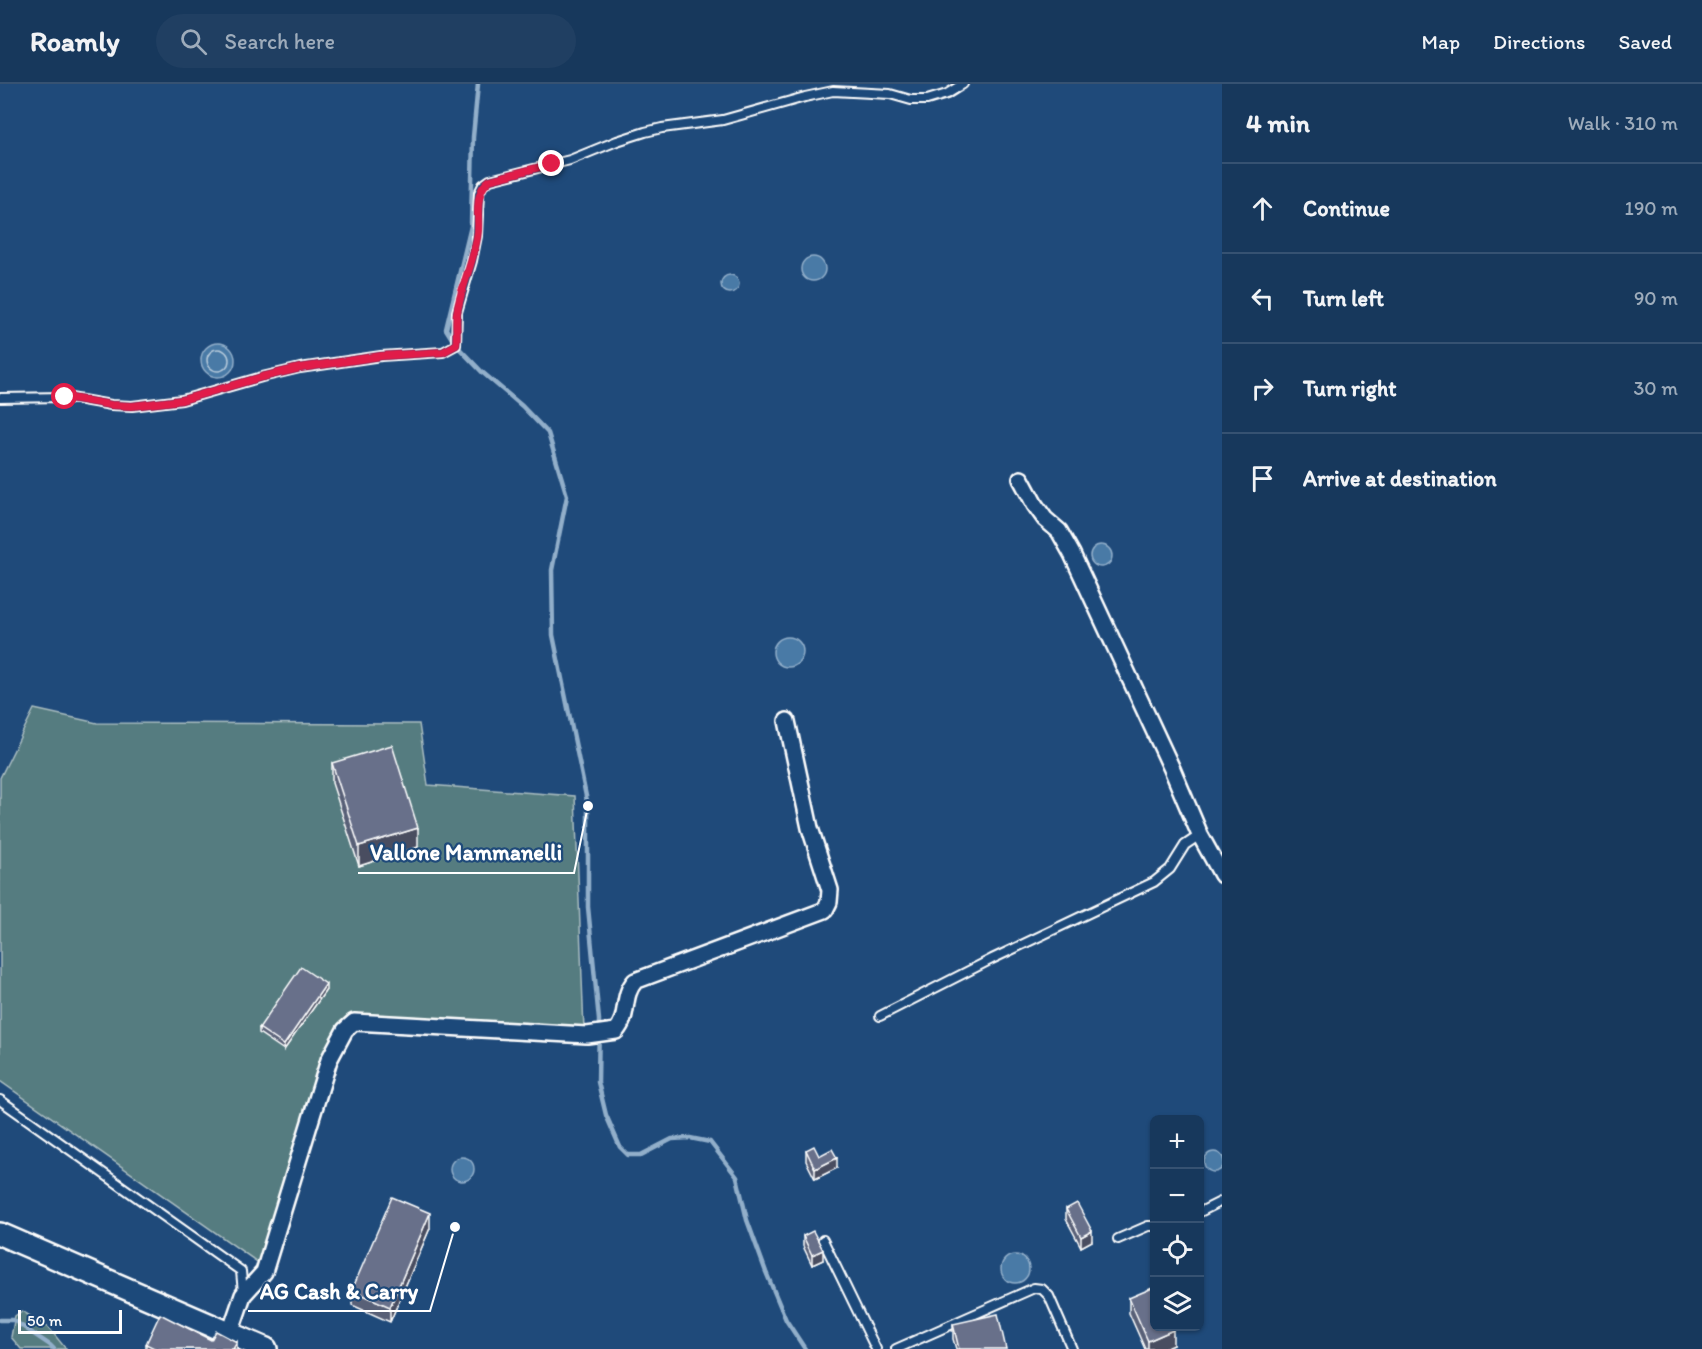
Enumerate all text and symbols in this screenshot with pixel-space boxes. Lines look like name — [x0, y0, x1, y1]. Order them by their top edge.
search box — [156, 14, 576, 68]
text: Roamly — [30, 24, 120, 58]
icon: search — [177, 25, 210, 58]
text: Search here — [225, 28, 335, 55]
text: Map — [1422, 29, 1460, 54]
text: Directions — [1493, 29, 1585, 54]
text: Saved — [1618, 29, 1672, 54]
text: 4 min — [1246, 107, 1310, 139]
text: Walk · 310 m — [1568, 111, 1678, 135]
route end — [538, 150, 564, 176]
icon: ahead — [1246, 192, 1279, 225]
text: Continue — [1303, 195, 1390, 222]
text: 190 m — [1625, 196, 1678, 220]
icon: left — [1246, 282, 1279, 315]
text: Turn left — [1303, 285, 1384, 312]
text: 90 m — [1634, 286, 1678, 310]
icon: right — [1246, 372, 1279, 405]
text: Turn right — [1303, 375, 1397, 402]
text: 30 m — [1633, 376, 1678, 400]
route start — [51, 383, 77, 409]
icon: arrive — [1246, 462, 1279, 495]
text: Arrive at destination — [1303, 465, 1497, 492]
callout: Vallone Mammanelli — [358, 833, 574, 873]
text: Vallone Mammanelli — [370, 839, 562, 866]
map controls — [1150, 1115, 1204, 1331]
button: + — [1150, 1115, 1204, 1169]
button: − — [1150, 1169, 1204, 1223]
button: locate — [1150, 1223, 1204, 1277]
callout: AG Cash & Carry — [248, 1271, 430, 1311]
button: layers — [1150, 1277, 1204, 1331]
text: AG Cash & Carry — [259, 1278, 419, 1305]
scale bar — [18, 1307, 122, 1334]
text: 50 m — [27, 1311, 62, 1330]

